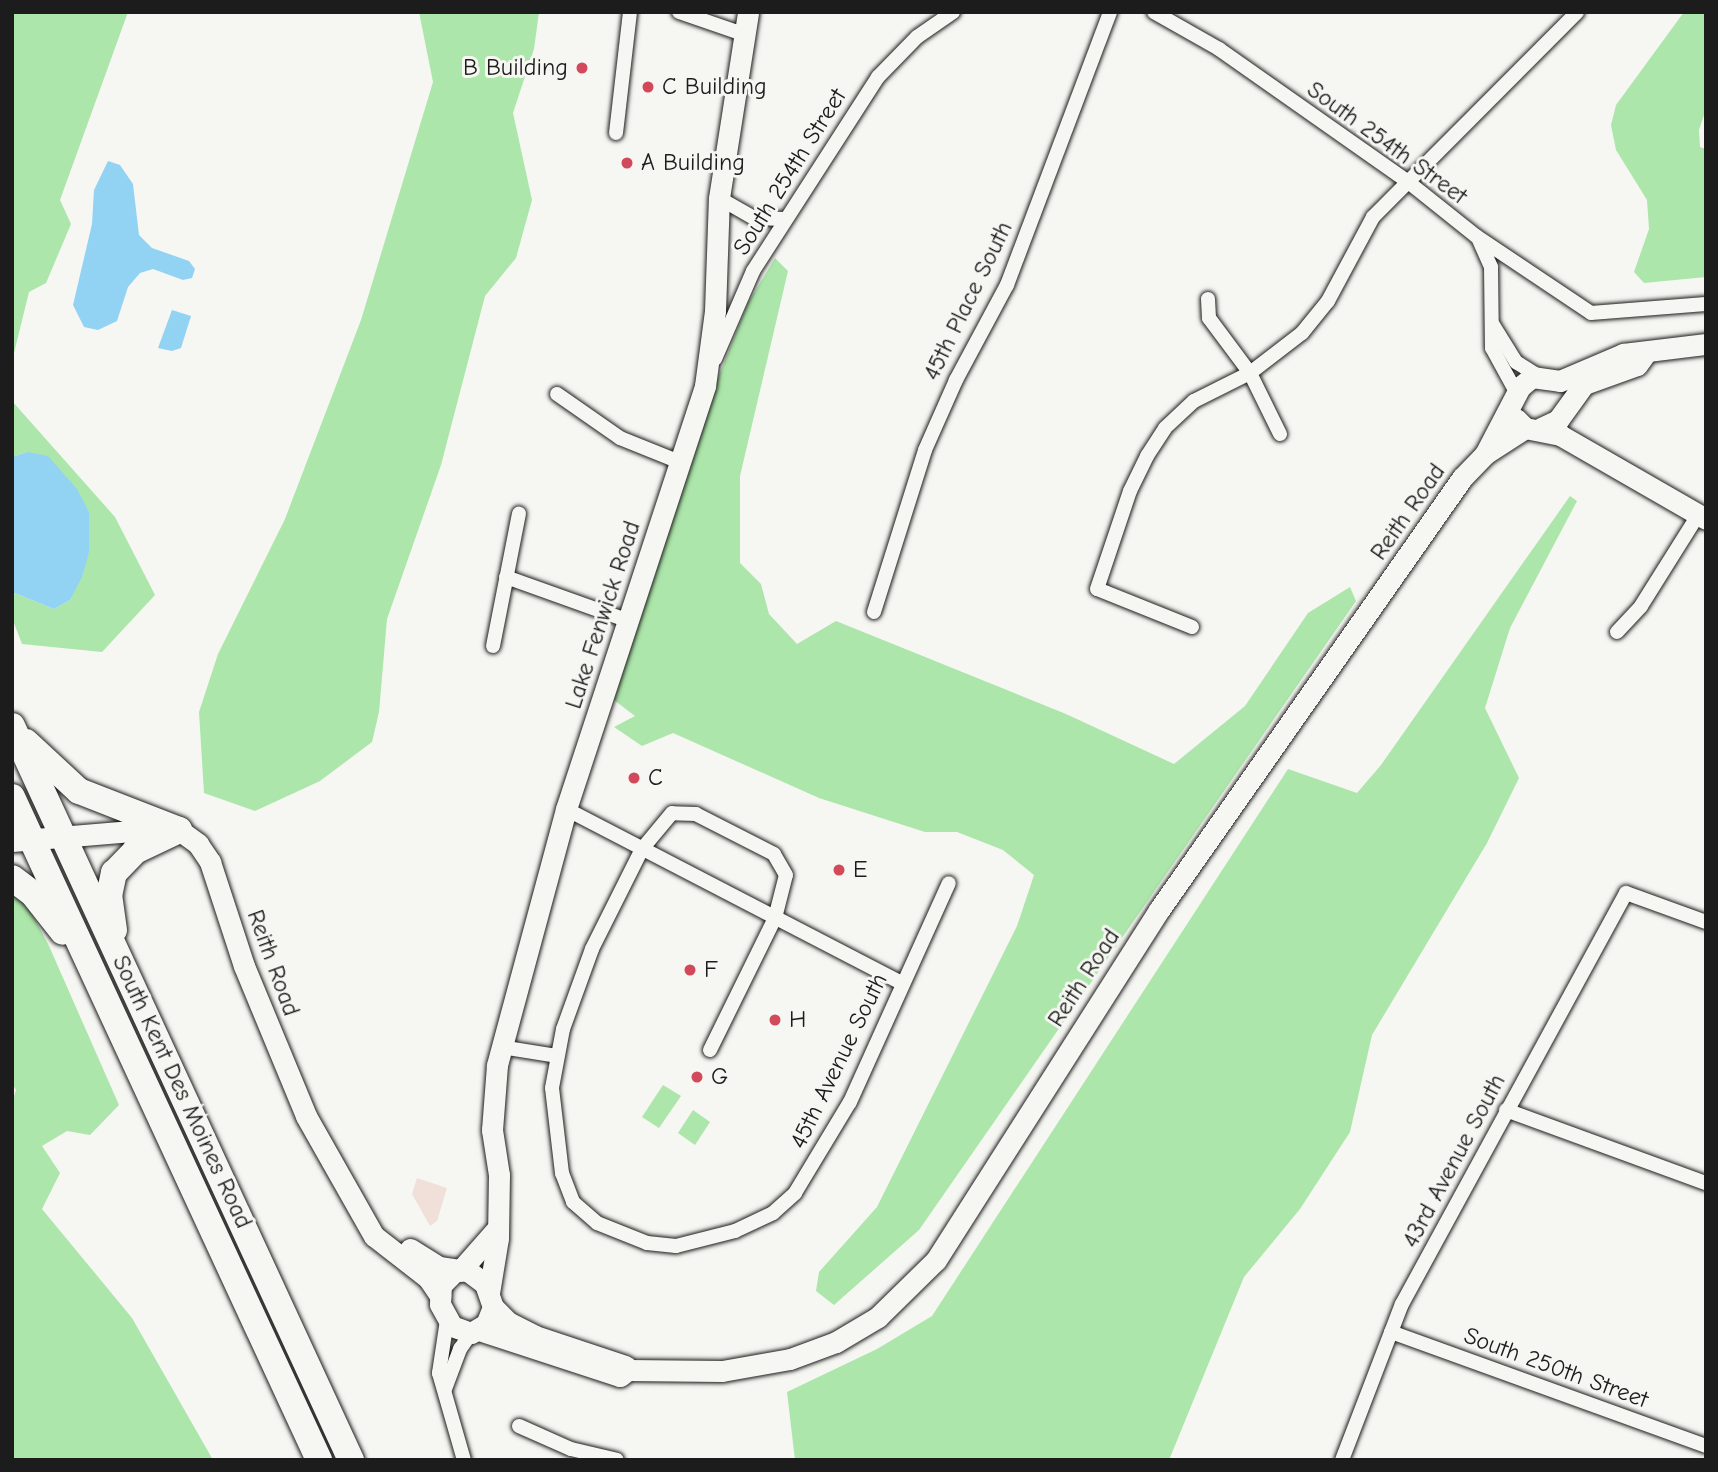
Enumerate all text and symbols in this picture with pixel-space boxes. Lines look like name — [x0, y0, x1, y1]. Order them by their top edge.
place label: B Building — [463, 54, 568, 82]
marker: B Building — [574, 60, 590, 76]
place label: C Building — [662, 73, 767, 101]
street label: South 254th Street — [1301, 75, 1473, 211]
marker: C Building — [640, 79, 656, 95]
street label: South 254th Street — [727, 83, 853, 261]
place label: A Building — [641, 149, 745, 177]
marker: A Building — [619, 155, 635, 171]
street label: 45th Place South — [917, 217, 1019, 385]
street label: Reith Road — [1364, 458, 1452, 566]
street label: Lake Fenwick Road — [559, 517, 647, 713]
place label: C — [648, 764, 663, 792]
marker: C — [626, 770, 642, 786]
place label: E — [853, 856, 867, 884]
marker: E — [831, 862, 847, 878]
street label: Reith Road — [240, 906, 306, 1020]
street label: Reith Road — [1042, 924, 1126, 1032]
street label: South Kent Des Moines Road — [106, 951, 258, 1233]
place label: F — [704, 956, 718, 984]
marker: F — [682, 962, 698, 978]
street label: 45th Avenue South — [784, 969, 894, 1153]
place label: H — [789, 1006, 806, 1034]
marker: H — [767, 1012, 783, 1028]
place label: G — [711, 1063, 728, 1091]
marker: G — [689, 1069, 705, 1085]
street label: 43rd Avenue South — [1396, 1069, 1512, 1253]
street label: South 250th Street — [1460, 1321, 1652, 1415]

